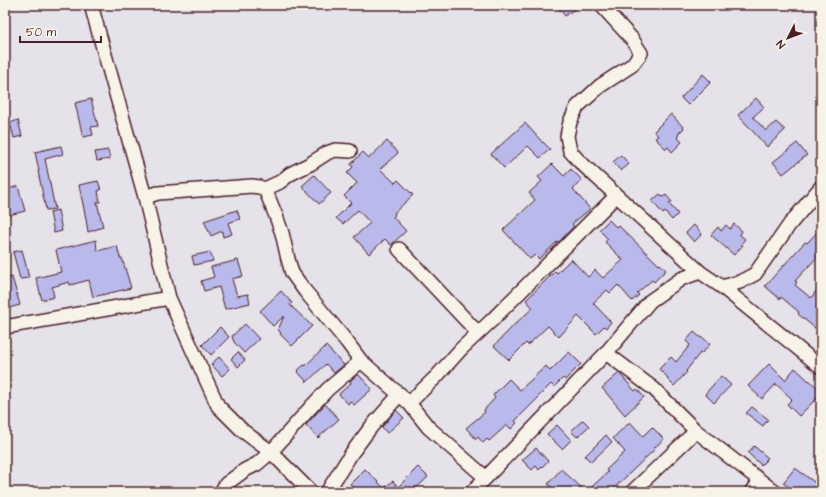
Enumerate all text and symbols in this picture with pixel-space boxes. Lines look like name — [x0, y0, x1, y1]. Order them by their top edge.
scale bar — [20, 18, 101, 44]
north arrow — [768, 18, 808, 58]
text: 50 m — [26, 24, 57, 41]
text: N — [773, 37, 789, 52]

